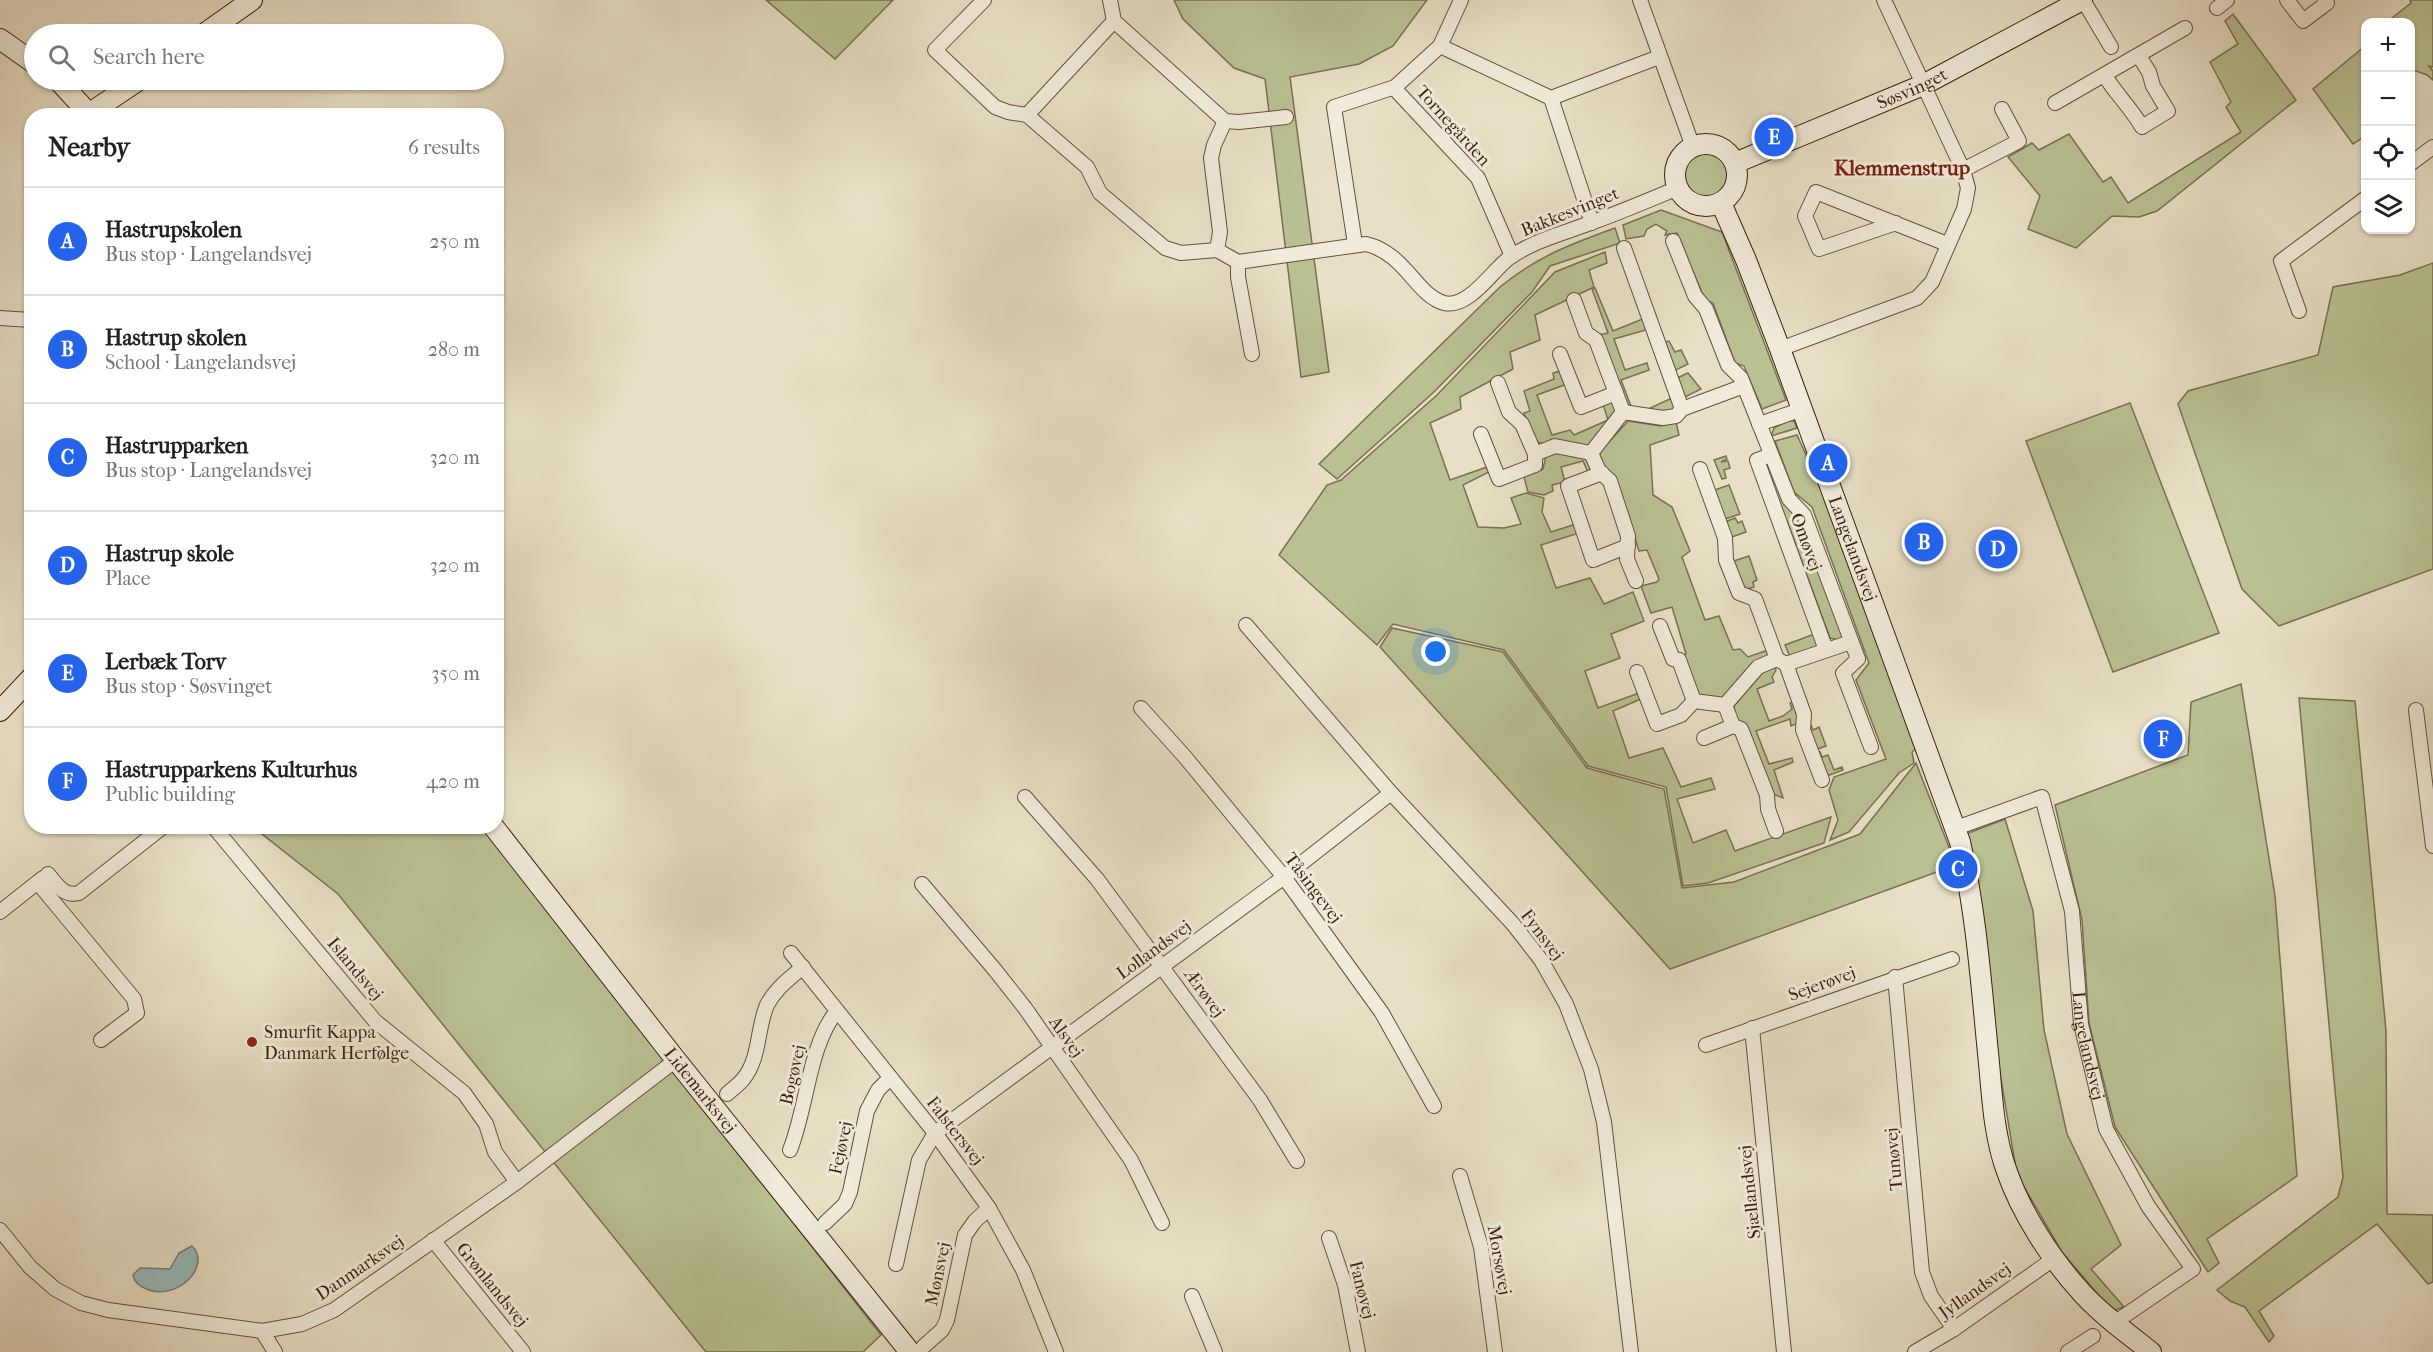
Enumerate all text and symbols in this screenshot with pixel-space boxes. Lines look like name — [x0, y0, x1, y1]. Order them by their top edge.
map controls — [2361, 18, 2415, 234]
button: + — [2361, 18, 2415, 72]
search box — [24, 24, 504, 90]
icon: search — [45, 41, 78, 74]
text: Search here — [93, 44, 205, 70]
street label: Søsvinget — [1874, 63, 1951, 113]
button: − — [2361, 72, 2415, 126]
street label: Tornegården — [1411, 81, 1495, 171]
pin: E — [1754, 114, 1794, 160]
button: locate — [2361, 126, 2415, 180]
text: Nearby — [48, 132, 130, 163]
text: 6 results — [408, 136, 480, 159]
district label: Klemmenstrup — [1834, 156, 1971, 180]
button: layers — [2361, 180, 2415, 234]
street label: Bakkesvinget — [1518, 183, 1622, 241]
text: Hastrupskolen — [105, 217, 242, 243]
text: A — [61, 230, 74, 253]
text: 250 m — [429, 230, 480, 253]
text: Bus stop · Langelandsvej — [105, 243, 312, 266]
text: Hastrup skolen — [105, 325, 247, 351]
text: B — [61, 338, 74, 361]
text: 280 m — [428, 338, 480, 361]
text: School · Langelandsvej — [105, 351, 296, 374]
text: Hastrupparken — [105, 433, 248, 459]
pin: A — [1808, 440, 1848, 486]
text: C — [61, 446, 74, 469]
text: 320 m — [430, 446, 480, 469]
text: Bus stop · Langelandsvej — [105, 459, 312, 482]
street label: Langelandsvej — [1824, 493, 1882, 604]
street label: Omøvej — [1786, 510, 1826, 574]
pin: B — [1904, 520, 1944, 564]
pin: D — [1978, 526, 2018, 572]
text: Hastrup skole — [105, 541, 234, 567]
text: D — [60, 554, 75, 577]
text: 320 m — [430, 554, 480, 577]
text: Place — [105, 567, 151, 590]
your location — [1421, 637, 1450, 666]
text: Lerbæk Torv — [105, 649, 226, 675]
text: E — [61, 662, 74, 685]
text: 350 m — [431, 662, 480, 685]
text: Bus stop · Søsvinget — [105, 675, 272, 698]
pin: F — [2144, 716, 2182, 762]
text: Hastrupparkens Kulturhus — [105, 757, 357, 783]
text: F — [62, 770, 73, 793]
text: 420 m — [426, 770, 480, 793]
text: Public building — [105, 783, 235, 806]
pin: C — [1938, 846, 1978, 892]
street label: Tåsingevej — [1280, 849, 1346, 927]
street label: Fynsvej — [1516, 905, 1568, 965]
street label: Lollandsvej — [1113, 916, 1195, 984]
street label: Islandsvej — [323, 933, 387, 1005]
street label: Sejerøvej — [1785, 962, 1859, 1006]
street label: Ærøvej — [1179, 964, 1229, 1022]
street label: Langelandsvej — [2068, 990, 2109, 1102]
street label: Alsvej — [1044, 1012, 1088, 1062]
place label: Smurfit Kappa Danmark Herfølge — [264, 1022, 409, 1064]
marker: Smurfit Kappa Danmark Herfølge — [245, 1035, 259, 1049]
street label: Lidemarksvej — [660, 1043, 741, 1137]
street label: Bogøvej — [776, 1043, 810, 1107]
street label: Falstersvej — [922, 1092, 988, 1170]
street label: Fejøvej — [825, 1119, 857, 1177]
street label: Tunøvej — [1881, 1127, 1907, 1191]
street label: Sjællandsvej — [1735, 1144, 1765, 1240]
street label: Morsøvej — [1483, 1223, 1515, 1297]
street label: Danmarksvej — [312, 1231, 408, 1305]
street label: Grønlandsvej — [452, 1239, 532, 1331]
street label: Mønsvej — [921, 1240, 955, 1308]
street label: Fanøvej — [1345, 1259, 1379, 1321]
street label: Jyllandsvej — [1933, 1259, 2015, 1325]

